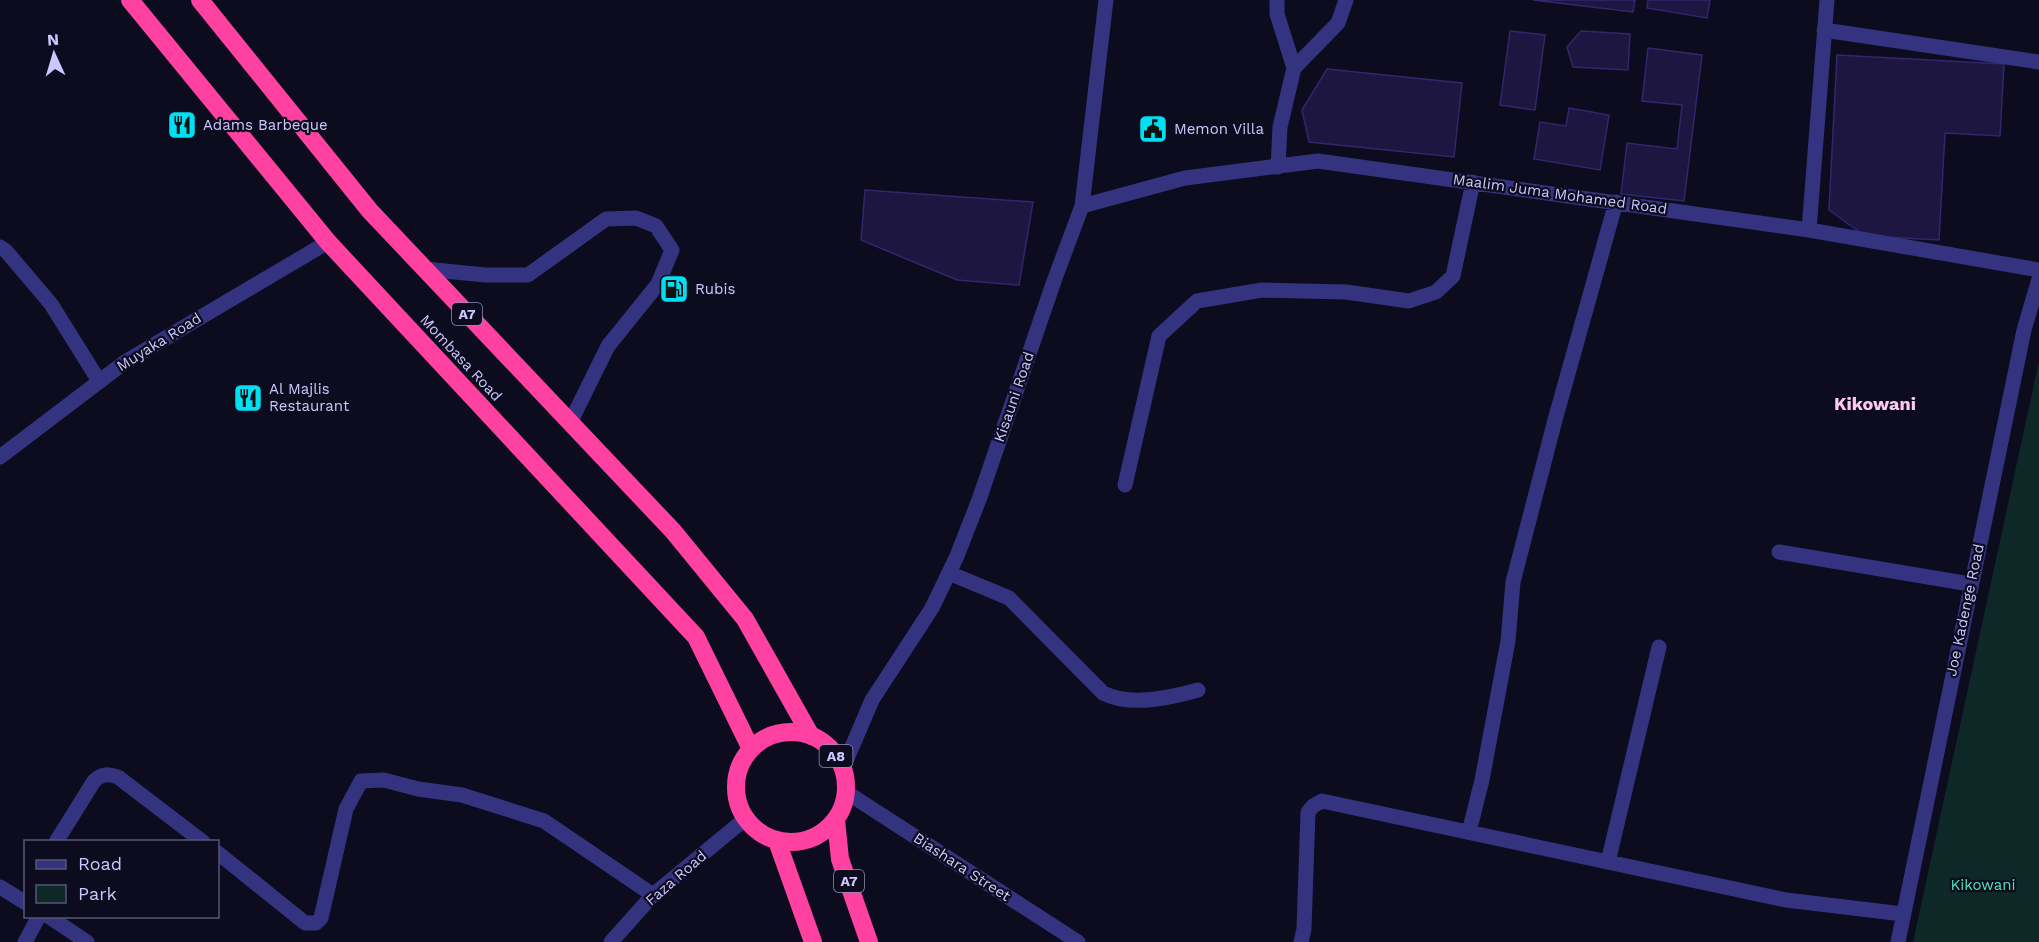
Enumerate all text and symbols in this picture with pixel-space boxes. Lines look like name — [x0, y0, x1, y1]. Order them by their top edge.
north arrow — [24, 24, 84, 84]
text: N — [46, 30, 60, 49]
restaurant icon: Adams Barbeque — [166, 109, 198, 141]
public building icon: Memon Villa — [1137, 113, 1169, 145]
place label: Adams Barbeque — [203, 116, 328, 134]
place label: Memon Villa — [1174, 120, 1264, 138]
street label: Maalim Juma Mohamed Road — [1452, 170, 1668, 218]
fuel station icon: Rubis — [658, 273, 690, 305]
place label: Rubis — [695, 280, 735, 298]
road number: A7 — [452, 303, 482, 325]
street label: Muyaka Road — [113, 309, 205, 375]
street label: Mombasa Road — [416, 311, 506, 405]
street label: Kisauni Road — [990, 349, 1038, 445]
place label: Al Majlis Restaurant — [269, 380, 350, 415]
restaurant icon: Al Majlis Restaurant — [232, 382, 264, 414]
district label: Kikowani — [1834, 393, 1916, 414]
street label: Joe Kadenge Road — [1942, 542, 1988, 678]
road number: A8 — [820, 745, 852, 767]
street label: Biashara Street — [910, 829, 1015, 906]
legend — [24, 840, 219, 918]
street label: Faza Road — [642, 847, 710, 909]
text: Road — [78, 853, 122, 874]
road number: A7 — [834, 870, 864, 892]
park label: Kikowani — [1951, 876, 2015, 894]
text: Park — [78, 883, 117, 904]

